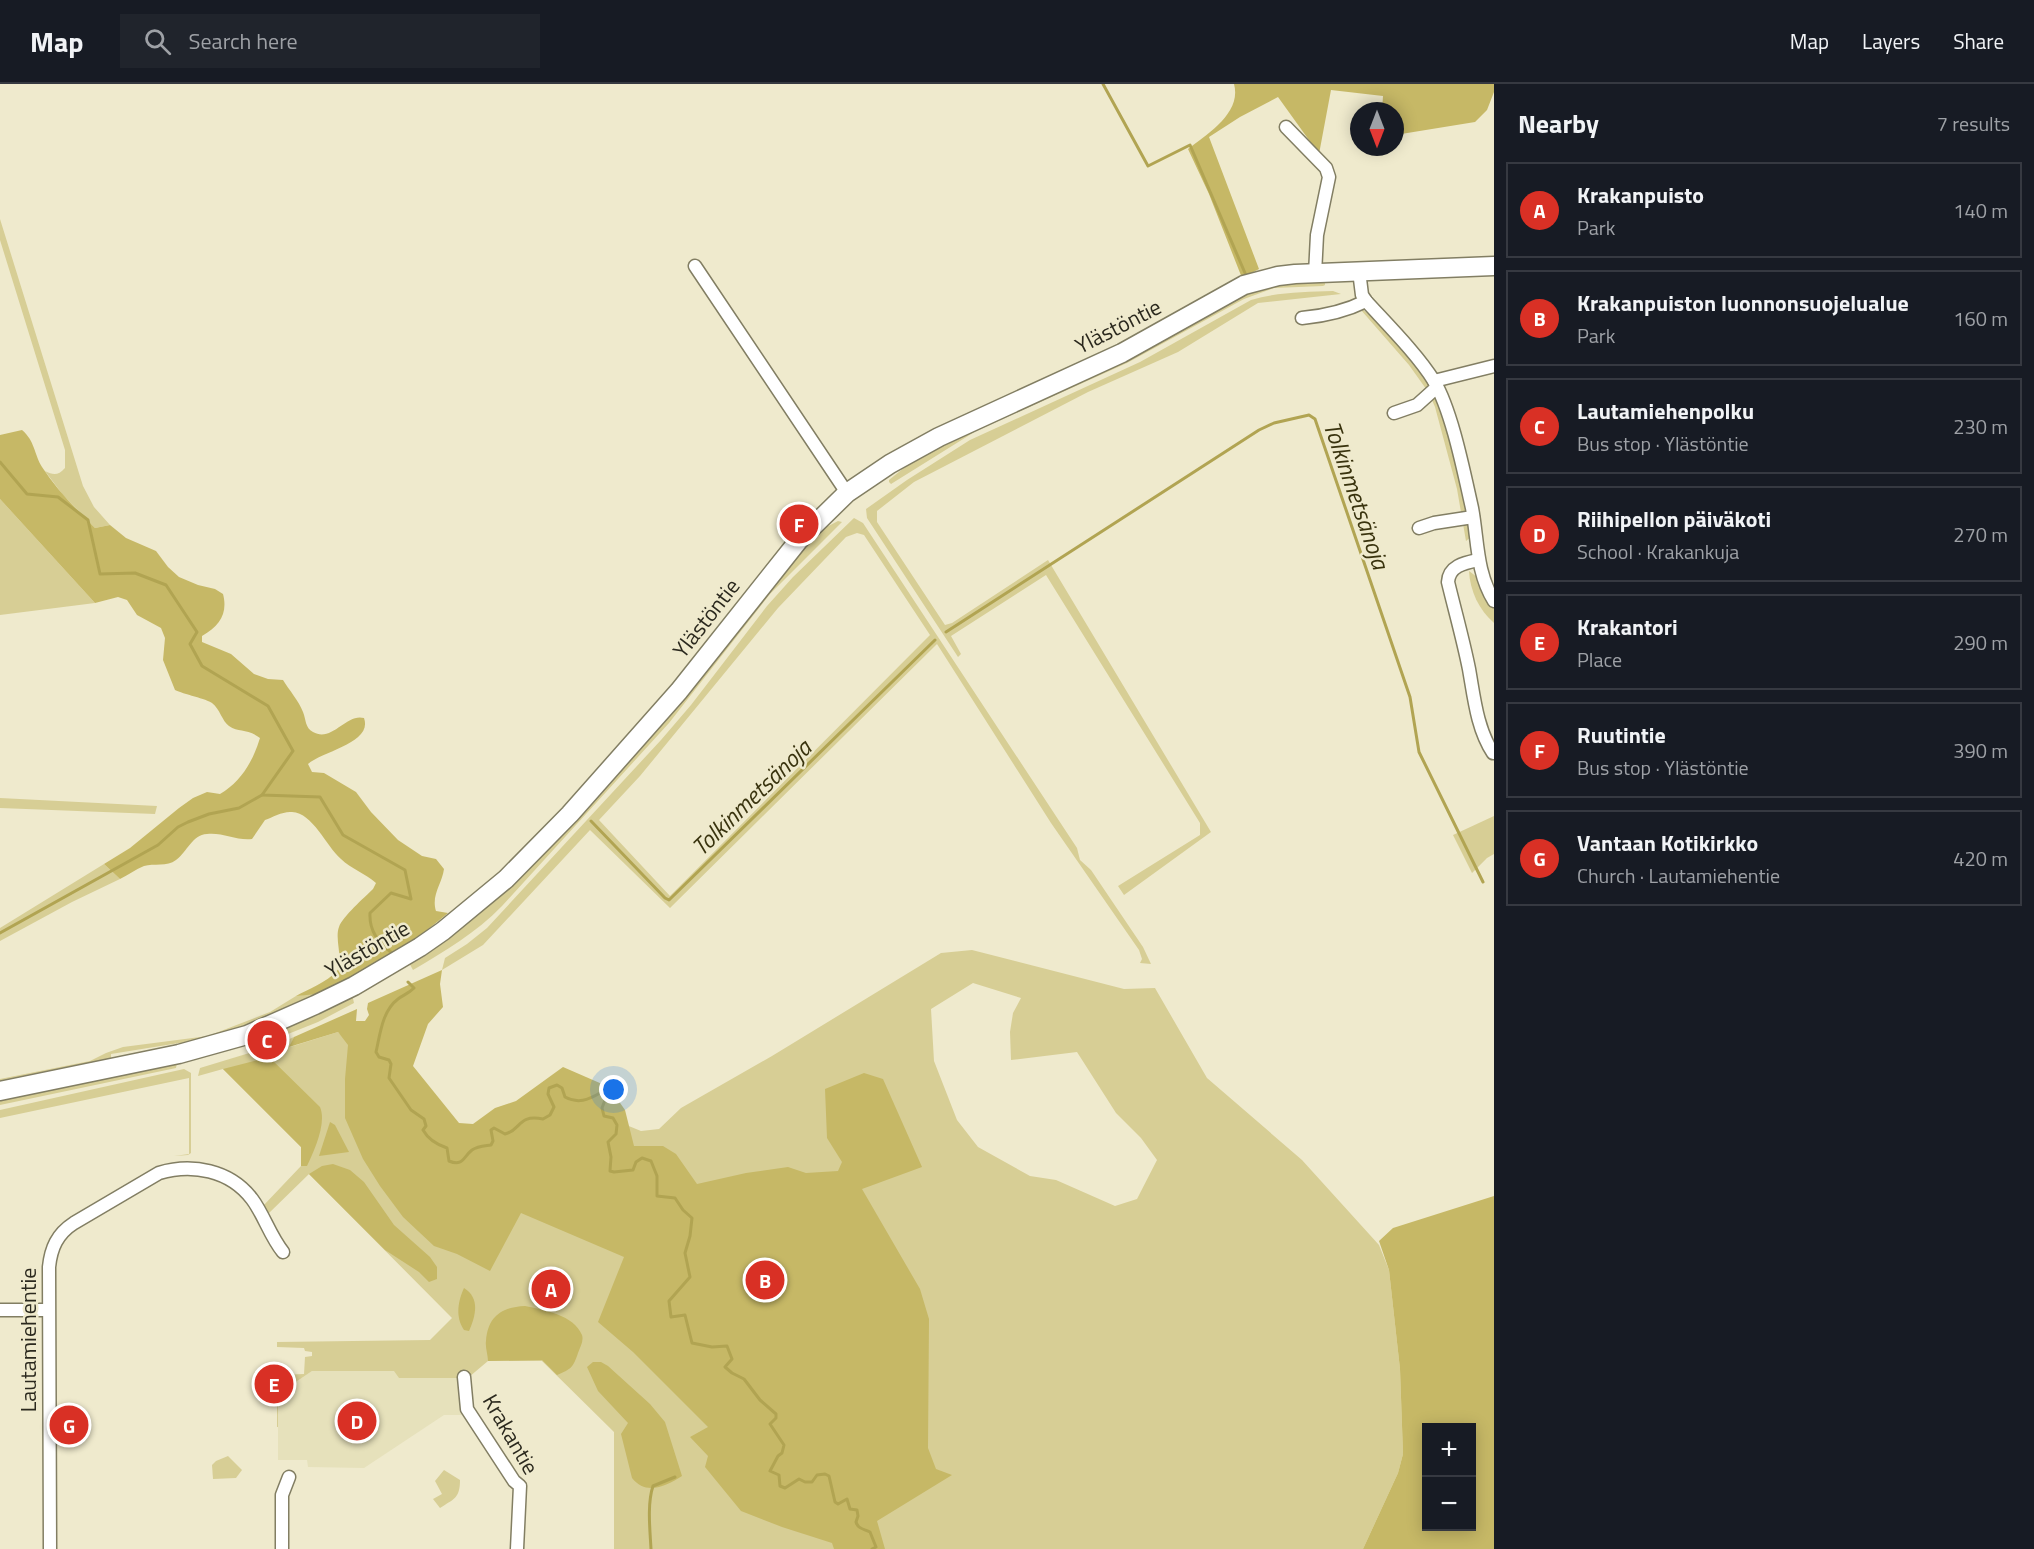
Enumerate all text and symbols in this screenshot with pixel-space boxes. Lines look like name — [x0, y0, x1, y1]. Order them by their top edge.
search box — [120, 14, 540, 68]
text: Map — [30, 20, 84, 63]
text: Search here — [189, 24, 298, 58]
icon: search — [141, 25, 174, 58]
text: Map — [1790, 25, 1829, 57]
text: Layers — [1862, 25, 1920, 57]
text: Share — [1953, 25, 2004, 57]
north arrow — [1350, 102, 1404, 156]
text: Nearby — [1518, 104, 1599, 143]
text: 7 results — [1937, 108, 2010, 139]
text: Krakanpuisto — [1577, 178, 1704, 212]
text: A — [1533, 195, 1546, 226]
text: 140 m — [1953, 195, 2008, 226]
text: Park — [1577, 212, 1615, 243]
text: Krakanpuiston luonnonsuojelualue — [1577, 286, 1909, 320]
street label: Ylästöntie — [1069, 290, 1167, 362]
text: B — [1533, 303, 1546, 334]
text: 160 m — [1953, 303, 2008, 334]
text: Park — [1577, 320, 1615, 351]
text: Lautamiehenpolku — [1577, 394, 1754, 428]
text: C — [1534, 411, 1545, 442]
text: 230 m — [1953, 411, 2008, 442]
water label: Tolkinmetsänoja — [1315, 416, 1400, 576]
text: Bus stop · Ylästöntie — [1577, 428, 1749, 459]
pin: F — [780, 502, 818, 546]
text: Riihipellon päiväkoti — [1577, 502, 1771, 536]
text: D — [1533, 519, 1546, 550]
text: 270 m — [1953, 519, 2008, 550]
text: School · Krakankuja — [1577, 536, 1739, 567]
street label: Ylästöntie — [664, 571, 748, 665]
text: Krakantori — [1577, 610, 1678, 644]
text: E — [1534, 627, 1545, 658]
text: 290 m — [1953, 627, 2008, 658]
text: Place — [1577, 644, 1622, 675]
text: Ruutintie — [1577, 718, 1666, 752]
water label: Tolkinmetsänoja — [683, 729, 820, 864]
text: F — [1534, 735, 1545, 766]
text: 390 m — [1953, 735, 2008, 766]
text: Bus stop · Ylästöntie — [1577, 752, 1749, 783]
text: Vantaan Kotikirkko — [1577, 826, 1758, 860]
text: G — [1533, 843, 1546, 874]
text: 420 m — [1953, 843, 2008, 874]
text: Church · Lautamiehentie — [1577, 860, 1780, 891]
street label: Ylästöntie — [318, 911, 416, 987]
pin: C — [248, 1018, 286, 1062]
your location — [599, 1075, 628, 1104]
pin: B — [746, 1258, 784, 1302]
pin: A — [532, 1266, 570, 1312]
street label: Lautamiehentie — [11, 1268, 45, 1412]
pin: E — [254, 1362, 294, 1406]
street label: Krakantie — [474, 1387, 548, 1481]
pin: D — [338, 1398, 376, 1444]
pin: G — [50, 1402, 88, 1448]
map controls — [1422, 1423, 1476, 1531]
button: + — [1422, 1423, 1476, 1477]
button: − — [1422, 1477, 1476, 1531]

